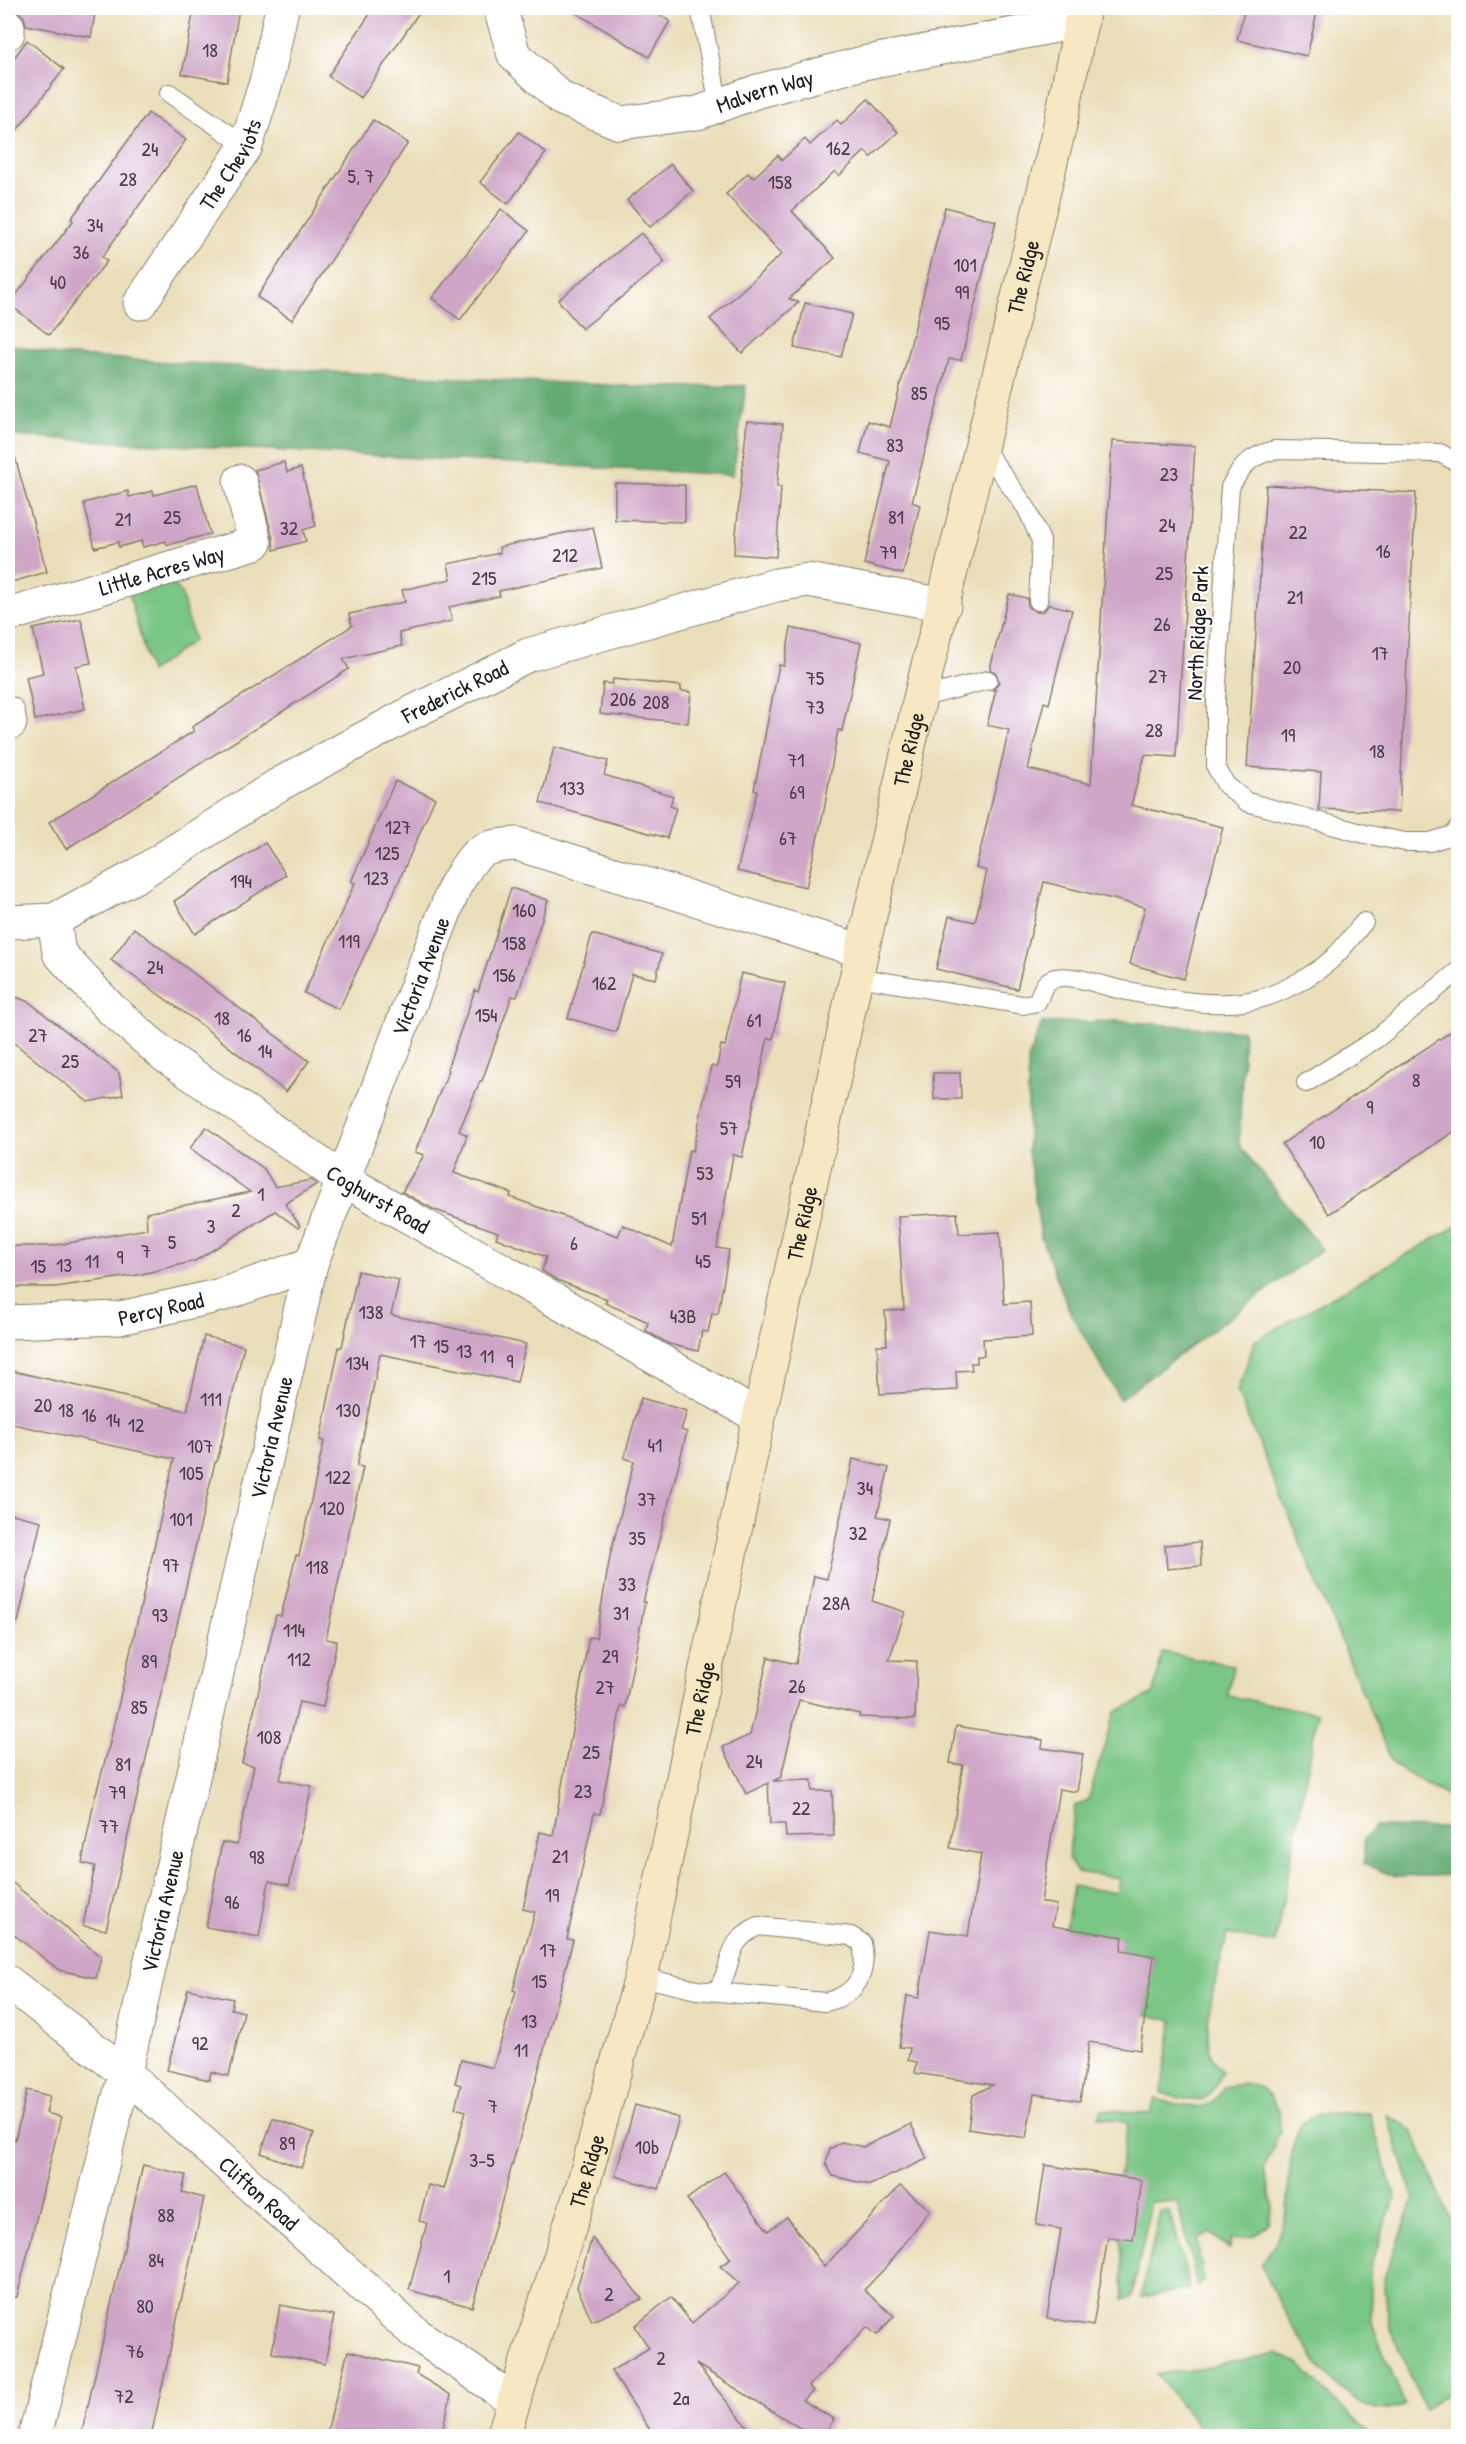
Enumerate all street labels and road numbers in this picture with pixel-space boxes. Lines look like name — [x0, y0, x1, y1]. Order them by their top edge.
street label: Malvern Way — [712, 62, 817, 120]
street label: The Cheviots — [192, 115, 269, 216]
street label: The Ridge — [999, 236, 1046, 317]
street label: Little Acres Way — [95, 538, 228, 603]
street label: North Ridge Park — [1178, 565, 1216, 701]
street label: Frederick Road — [395, 652, 514, 731]
street label: The Ridge — [885, 709, 931, 789]
street label: Victoria Avenue — [384, 912, 457, 1040]
street label: Coghurst Road — [320, 1157, 435, 1241]
street label: The Ridge — [779, 1183, 825, 1263]
street label: Percy Road — [115, 1284, 207, 1333]
street label: Victoria Avenue — [242, 1373, 300, 1502]
street label: The Ridge — [677, 1658, 722, 1739]
street label: Victoria Avenue — [134, 1847, 191, 1976]
street label: The Ridge — [562, 2130, 612, 2212]
street label: Clifton Road — [212, 2149, 306, 2237]

